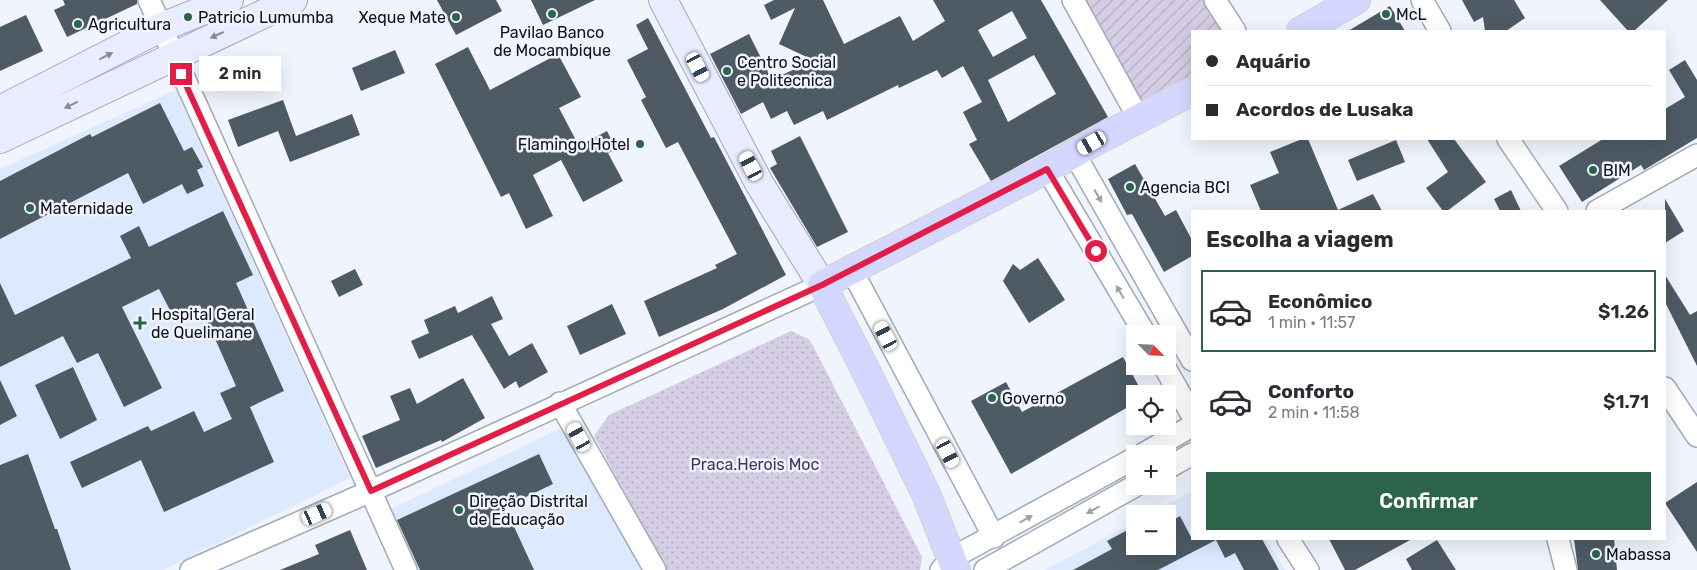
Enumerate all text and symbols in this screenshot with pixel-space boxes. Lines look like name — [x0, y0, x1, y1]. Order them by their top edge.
place label: McL — [1396, 5, 1427, 24]
place label: Patricio Lumumba — [198, 8, 334, 27]
place label: Xeque Mate — [359, 8, 446, 27]
marker: Pavilao Banco de Mocambique — [546, 8, 558, 20]
marker: McL — [1380, 8, 1392, 20]
marker: Patricio Lumumba — [182, 11, 194, 23]
marker: Xeque Mate — [450, 11, 462, 23]
place label: Agricultura — [88, 15, 171, 34]
marker: Agricultura — [72, 18, 84, 30]
place label: Pavilao Banco de Mocambique — [493, 23, 611, 60]
one-way arrow — [210, 31, 225, 40]
car — [684, 50, 711, 84]
text: Aquário — [1236, 50, 1311, 73]
one-way arrow — [99, 52, 113, 60]
place label: Centro Social e Politecnica — [737, 53, 836, 90]
callout: 2 min — [198, 56, 281, 92]
route end — [170, 63, 192, 85]
text: 2 min — [219, 64, 261, 83]
marker: Centro Social e Politecnica — [721, 65, 733, 77]
text: Acordos de Lusaka — [1236, 98, 1414, 121]
one-way arrow — [64, 102, 78, 110]
car — [1075, 129, 1108, 157]
place label: Flamingo Hotel — [518, 135, 630, 154]
marker: Flamingo Hotel — [634, 138, 646, 150]
car — [737, 149, 764, 183]
place label: BIM — [1603, 161, 1631, 180]
marker: BIM — [1587, 164, 1599, 176]
place label: Agencia BCI — [1140, 178, 1230, 197]
marker: Agencia BCI — [1124, 181, 1136, 193]
one-way arrow — [1094, 189, 1103, 202]
place label: Maternidade — [40, 199, 133, 218]
marker: Maternidade — [24, 202, 36, 214]
text: Escolha a viagem — [1206, 226, 1394, 253]
route start — [1085, 240, 1107, 262]
one-way arrow — [1115, 285, 1124, 298]
icon: car — [1208, 289, 1253, 334]
text: Econômico — [1268, 290, 1372, 313]
text: $1.26 — [1598, 300, 1649, 323]
place label: Hospital Geral de Quelimane — [151, 305, 255, 342]
text: 1 min · 11:57 — [1268, 313, 1355, 332]
marker: Hospital Geral de Quelimane — [133, 316, 147, 330]
car — [872, 319, 899, 353]
north arrow — [1126, 325, 1176, 375]
map controls — [1126, 325, 1176, 555]
icon: car — [1208, 379, 1253, 424]
text: Conforto — [1268, 380, 1354, 403]
button: locate — [1126, 385, 1176, 435]
place label: Governo — [1002, 389, 1064, 408]
text: $1.71 — [1603, 390, 1649, 413]
marker: Governo — [986, 392, 998, 404]
text: 2 min · 11:58 — [1268, 403, 1360, 422]
car — [565, 420, 592, 454]
car — [934, 436, 961, 470]
button: + — [1126, 445, 1176, 495]
park label: Praca.Herois Moc — [691, 455, 820, 474]
button: Confirmar — [1206, 472, 1651, 530]
place label: Direção Distrital de Educação — [469, 492, 588, 529]
car — [300, 501, 333, 527]
marker: Direção Distrital de Educação — [453, 504, 465, 516]
button: − — [1126, 505, 1176, 555]
one-way arrow — [1085, 506, 1100, 514]
one-way arrow — [1019, 515, 1034, 523]
place label: Mabassa — [1606, 545, 1671, 564]
marker: Mabassa — [1590, 548, 1602, 560]

